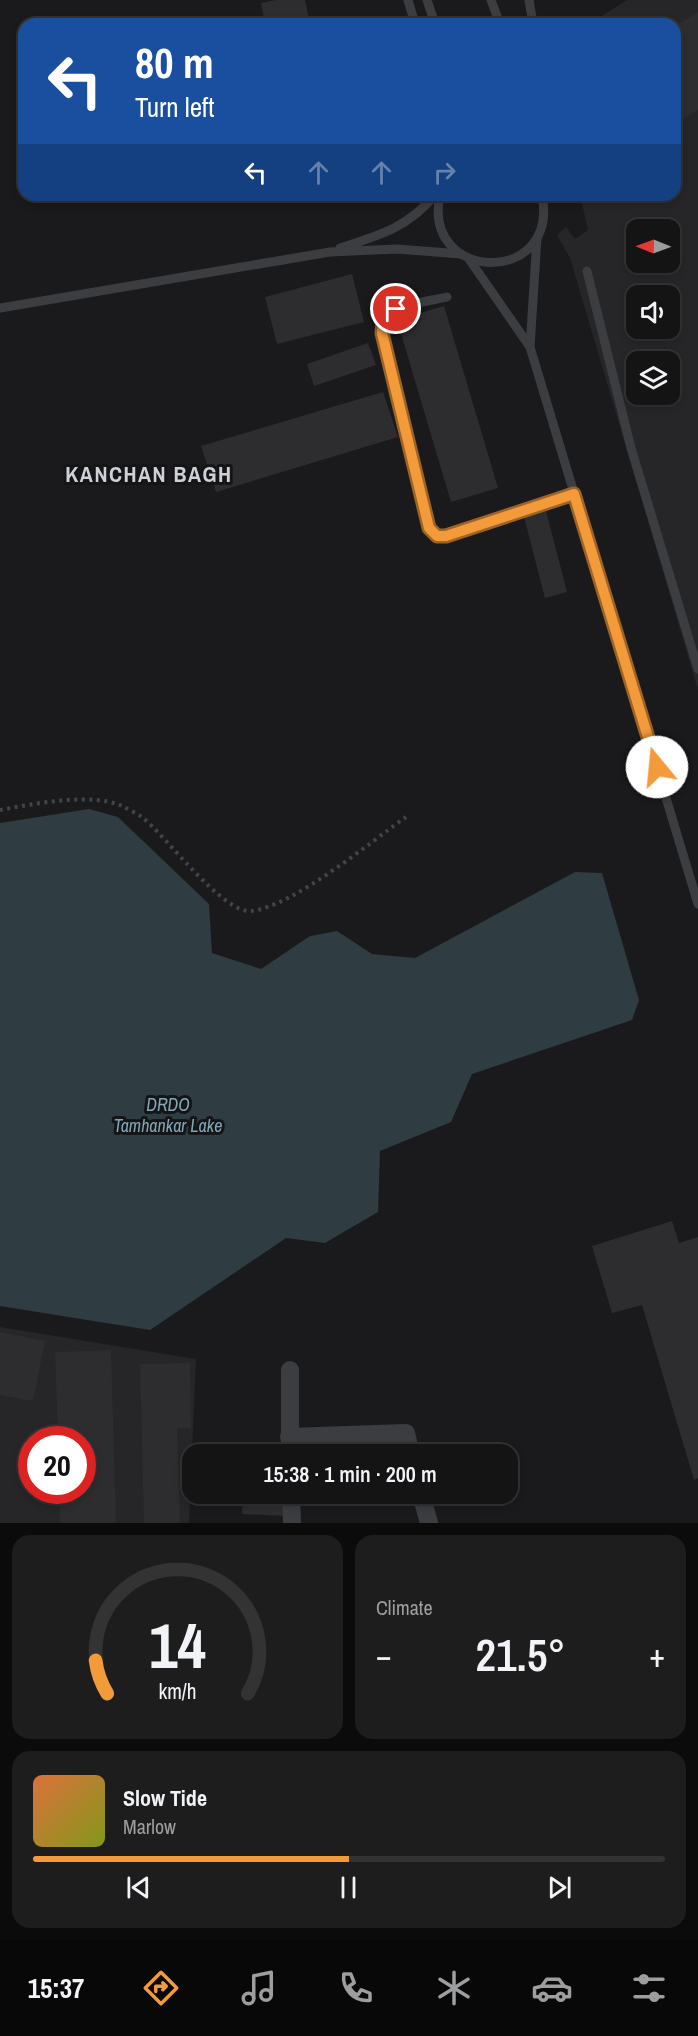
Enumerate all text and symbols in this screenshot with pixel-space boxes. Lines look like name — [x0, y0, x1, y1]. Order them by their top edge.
text: 80 m — [135, 35, 214, 91]
icon: left — [36, 42, 114, 120]
text: Turn left — [135, 89, 214, 125]
icon: left — [239, 156, 272, 189]
icon: ahead — [302, 156, 335, 189]
icon: ahead — [365, 156, 398, 189]
icon: right — [428, 156, 461, 189]
north arrow — [626, 219, 680, 273]
map controls — [626, 219, 680, 405]
pin — [370, 283, 421, 334]
button: sound — [626, 285, 680, 339]
icon: arrive — [379, 292, 412, 325]
button: layers — [626, 351, 680, 405]
district label: KANCHAN BAGH — [65, 459, 233, 489]
position arrow — [625, 735, 689, 799]
water label: DRDO Tamhankar Lake — [114, 1092, 222, 1138]
speed limit sign: 20 — [18, 1426, 96, 1504]
text: 15:38 · 1 min · 200 m — [263, 1459, 437, 1489]
text: Climate — [376, 1594, 433, 1621]
text: 14 — [149, 1603, 206, 1687]
text: 21.5° — [476, 1624, 565, 1685]
text: − — [376, 1633, 392, 1677]
text: + — [649, 1633, 665, 1677]
text: km/h — [158, 1677, 197, 1706]
text: Slow Tide — [123, 1783, 207, 1813]
text: Marlow — [123, 1813, 176, 1840]
icon: previous — [122, 1871, 155, 1904]
icon: pause — [332, 1871, 365, 1904]
icon: next — [543, 1871, 576, 1904]
icon: directions — [140, 1967, 182, 2009]
icon: music — [238, 1967, 280, 2009]
icon: phone — [335, 1967, 377, 2009]
icon: climate — [433, 1967, 475, 2009]
icon: car — [531, 1967, 573, 2009]
icon: filters — [628, 1967, 670, 2009]
text: 15:37 — [28, 1970, 84, 2006]

